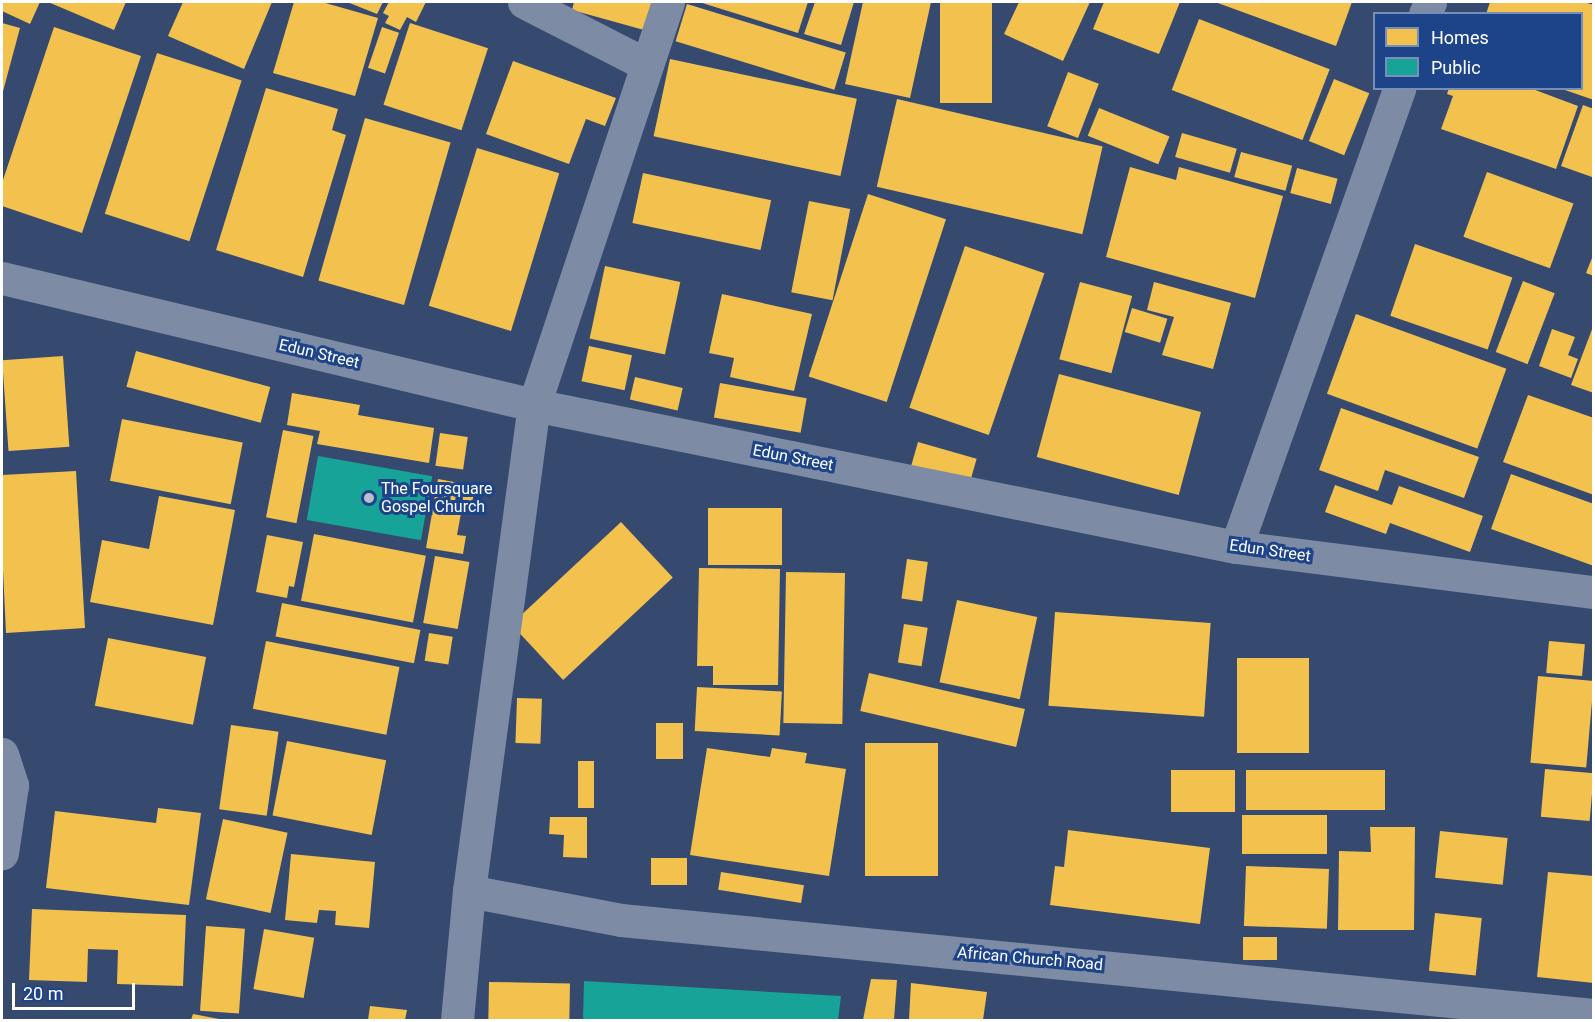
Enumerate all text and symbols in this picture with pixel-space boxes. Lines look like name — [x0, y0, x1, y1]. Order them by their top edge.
legend — [1373, 12, 1583, 90]
text: Homes — [1431, 27, 1489, 48]
text: Public — [1431, 57, 1481, 78]
street label: Edun Street — [277, 335, 361, 373]
street label: Edun Street — [751, 441, 835, 475]
place label: The Foursquare Gospel Church — [381, 479, 492, 517]
marker: The Foursquare Gospel Church — [362, 491, 376, 505]
street label: Edun Street — [1228, 536, 1312, 566]
street label: African Church Road — [956, 943, 1104, 975]
scale bar — [15, 971, 138, 1009]
text: 20 m — [23, 983, 63, 1004]

